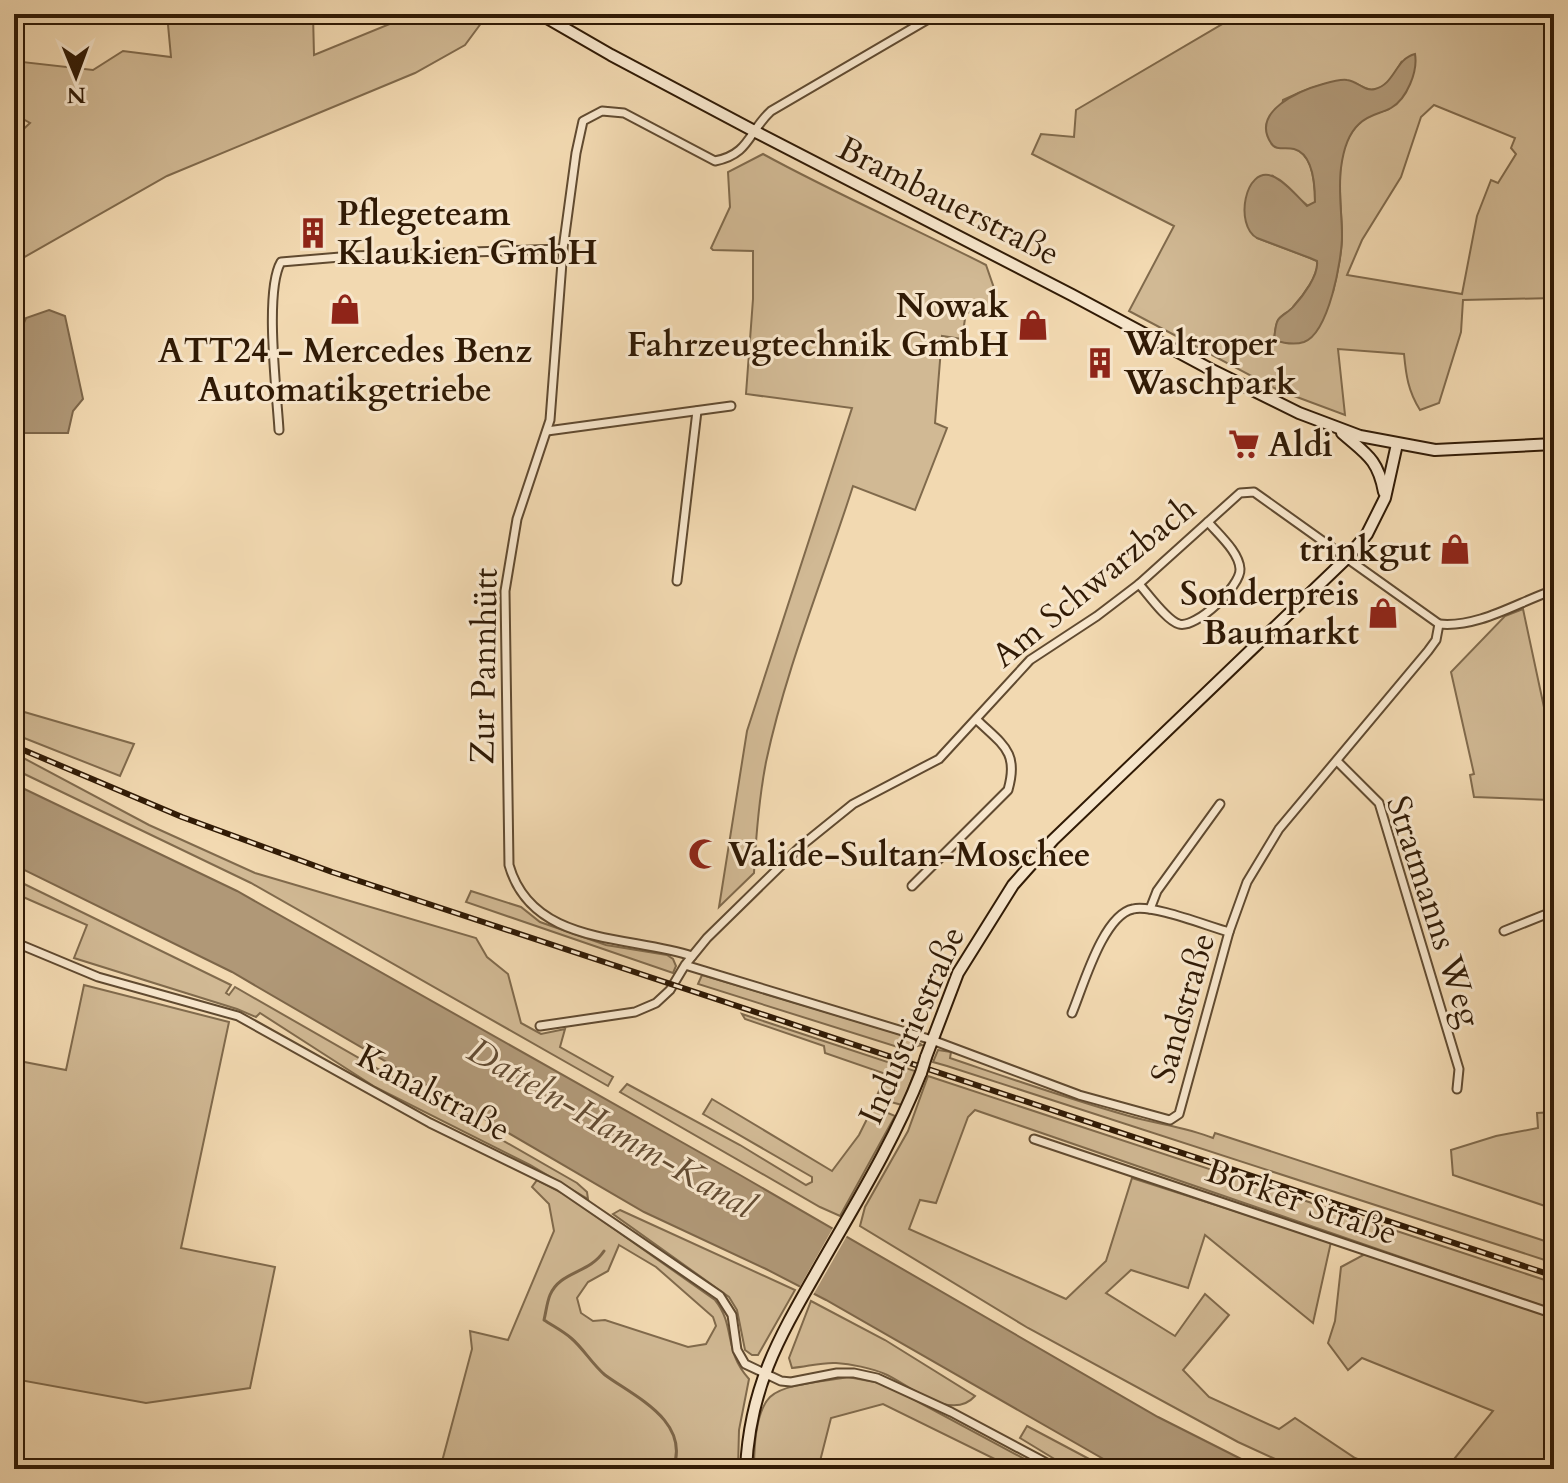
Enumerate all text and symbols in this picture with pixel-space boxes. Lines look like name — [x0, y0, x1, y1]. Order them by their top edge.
north arrow — [36, 36, 116, 116]
text: N — [67, 80, 86, 110]
street label: Brambauerstraße — [830, 125, 1067, 277]
place label: Pflegeteam Klaukien GmbH — [337, 191, 598, 276]
building icon: Pflegeteam Klaukien GmbH — [296, 216, 330, 250]
place label: Nowak Fahrzeugtechnik GmbH — [627, 283, 1010, 368]
shop icon: ATT24 - Mercedes Benz Automatikgetriebe — [328, 292, 362, 326]
shop icon: Nowak Fahrzeugtechnik GmbH — [1016, 308, 1050, 342]
place label: Waltroper Waschpark — [1123, 321, 1298, 406]
place label: ATT24 - Mercedes Benz Automatikgetriebe — [158, 328, 532, 413]
building icon: Waltroper Waschpark — [1083, 346, 1117, 380]
place label: Aldi — [1268, 422, 1333, 468]
supermarket icon: Aldi — [1227, 427, 1261, 461]
street label: Am Schwarzbach — [982, 485, 1205, 678]
place label: trinkgut — [1299, 527, 1431, 573]
shop icon: trinkgut — [1438, 532, 1472, 566]
street label: Zur Pannhütt — [459, 567, 509, 765]
place label: Sonderpreis Baumarkt — [1180, 571, 1359, 656]
shop icon: Sonderpreis Baumarkt — [1366, 596, 1400, 630]
street label: Stratmanns Weg — [1375, 790, 1493, 1033]
place label: Valide-Sultan-Moschee — [728, 832, 1091, 878]
mosque icon: Valide-Sultan-Moschee — [687, 837, 721, 871]
street label: Industriestraße — [848, 919, 976, 1132]
street label: Sandstraße — [1140, 928, 1226, 1089]
water label: Datteln-Hamm-Kanal — [459, 1026, 765, 1231]
street label: Kanalstraße — [349, 1033, 518, 1153]
street label: Borker Straße — [1200, 1148, 1404, 1256]

